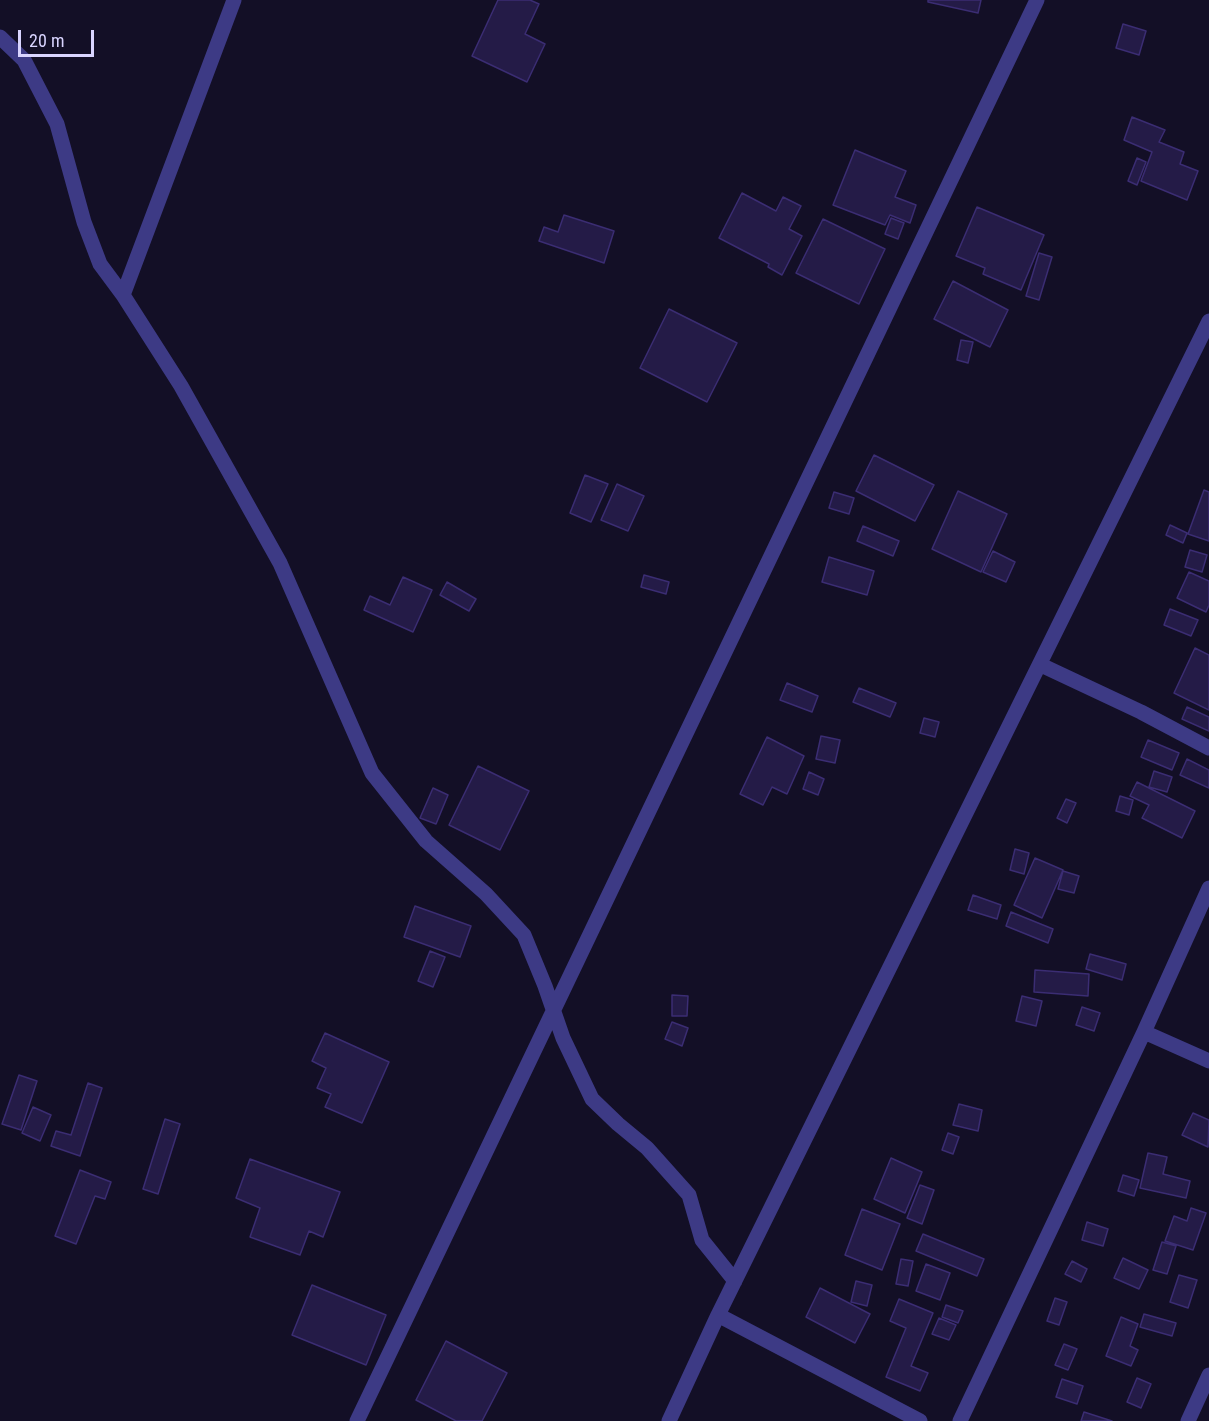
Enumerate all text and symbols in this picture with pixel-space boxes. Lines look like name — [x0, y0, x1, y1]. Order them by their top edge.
scale bar — [21, 18, 98, 56]
text: 20 m — [29, 30, 64, 51]

